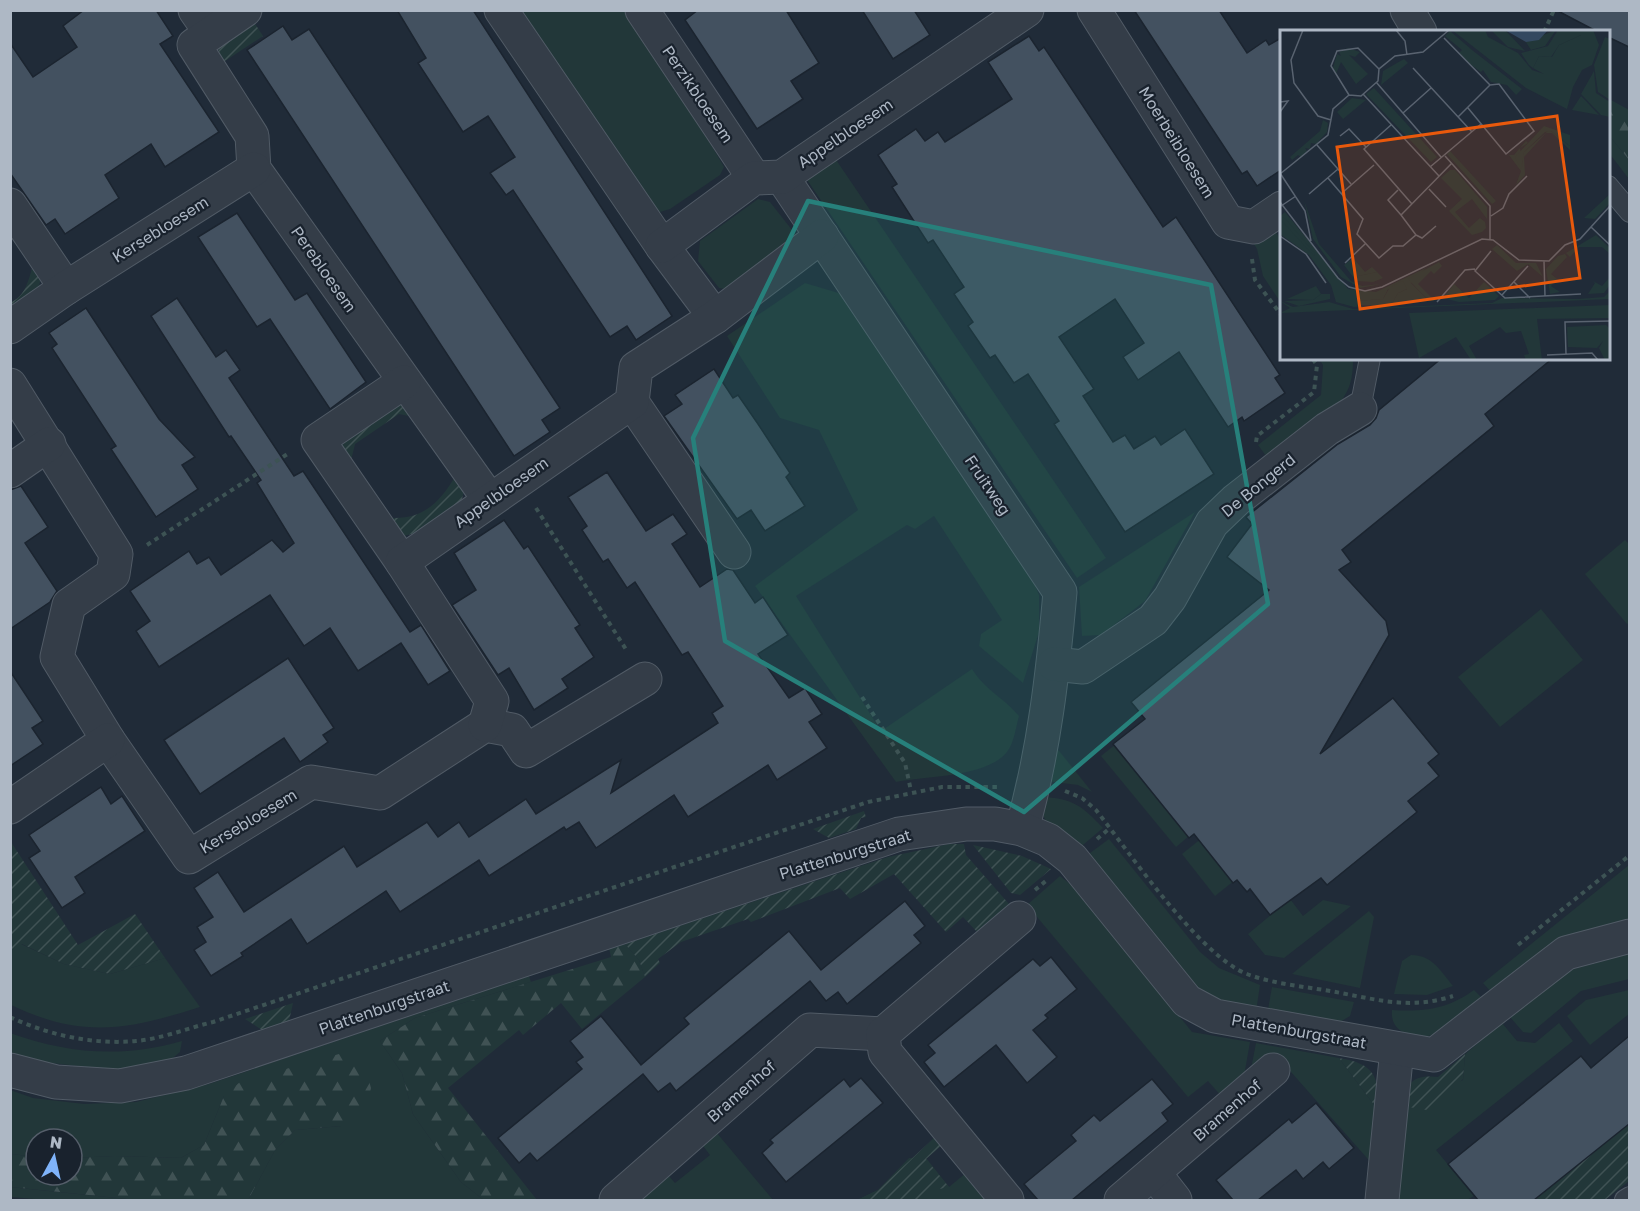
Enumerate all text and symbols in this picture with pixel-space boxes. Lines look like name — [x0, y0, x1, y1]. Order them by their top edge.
inset map — [1280, 30, 1610, 360]
street label: Perzikbloesem — [658, 42, 738, 146]
street label: Moerbeibloesem — [1135, 82, 1219, 202]
street label: Appelbloesem — [794, 94, 896, 172]
street label: Kersebloesem — [108, 191, 212, 267]
street label: Perebloesem — [287, 222, 361, 316]
street label: De Bongerd — [1217, 449, 1299, 521]
street label: Fruitweg — [961, 451, 1015, 519]
street label: Appelbloesem — [450, 452, 552, 532]
street label: Kersebloesem — [196, 784, 300, 858]
street label: Plattenburgstraat — [777, 824, 913, 884]
street label: Plattenburgstraat — [316, 975, 452, 1039]
street label: Plattenburgstraat — [1230, 1009, 1368, 1053]
street label: Bramenhof — [703, 1056, 779, 1126]
street label: Bramenhof — [1189, 1075, 1265, 1145]
north arrow — [24, 1127, 84, 1187]
text: N — [49, 1131, 64, 1153]

